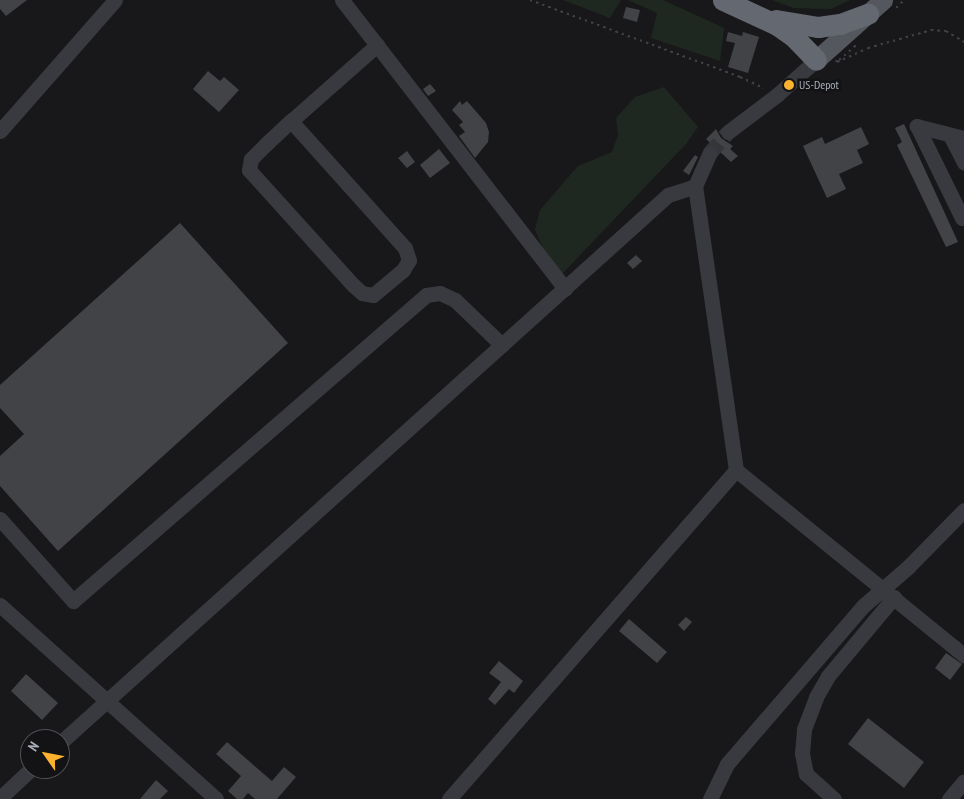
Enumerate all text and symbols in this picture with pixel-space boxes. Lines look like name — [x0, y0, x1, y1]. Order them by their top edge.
place label: US-Depot — [799, 78, 839, 92]
marker: US-Depot — [783, 79, 795, 91]
north arrow — [20, 729, 70, 779]
text: N — [24, 738, 43, 754]

